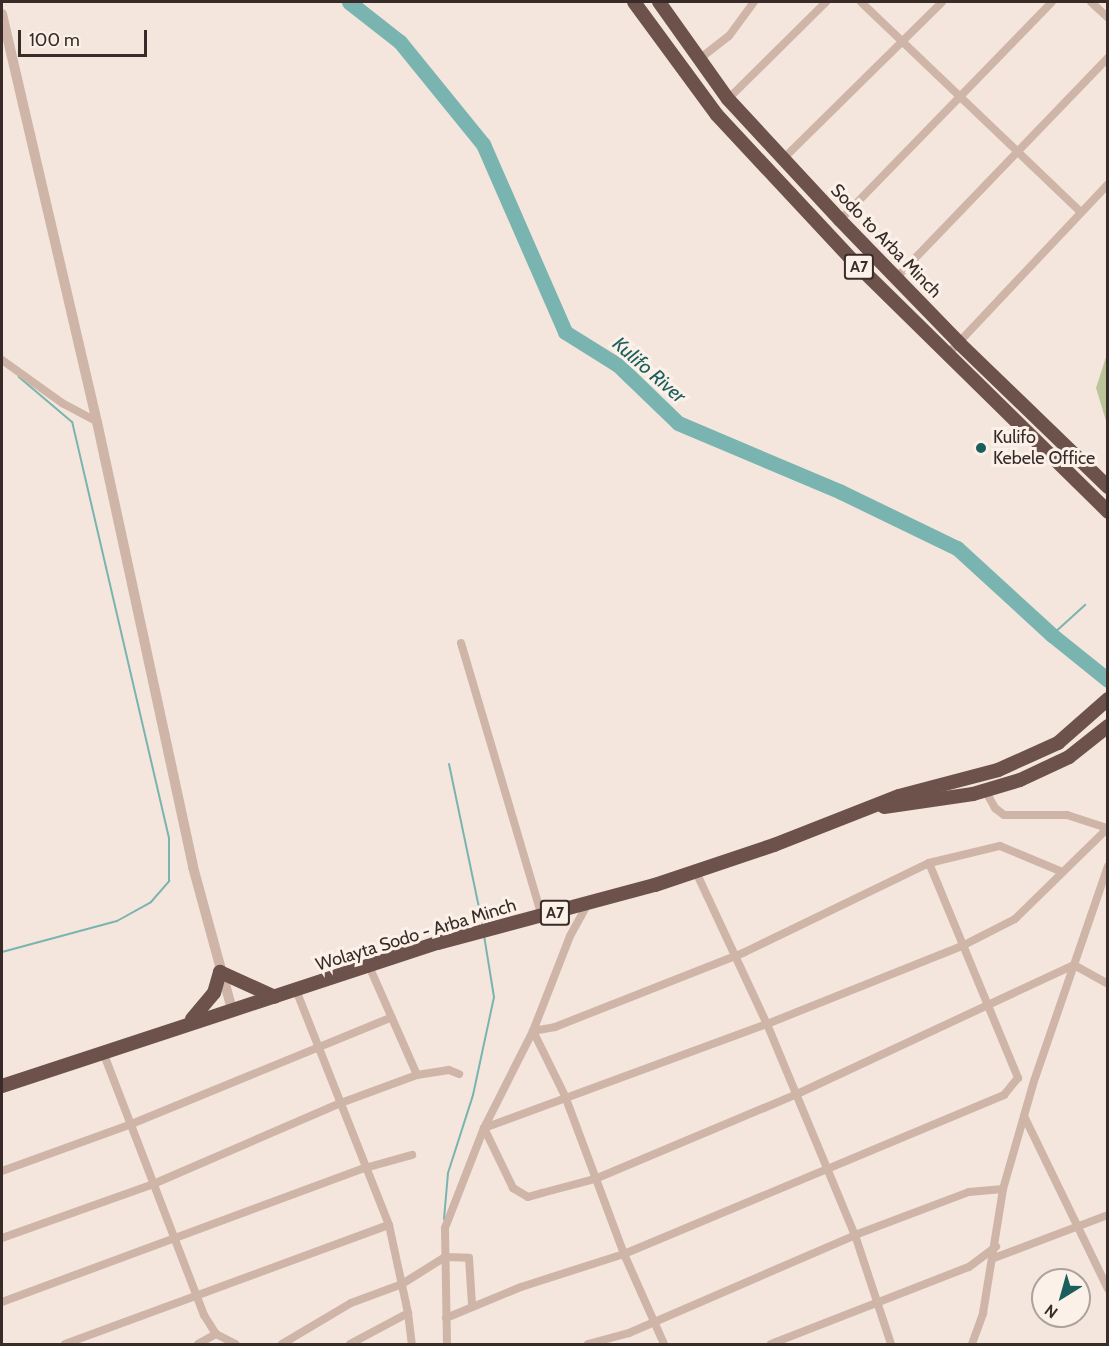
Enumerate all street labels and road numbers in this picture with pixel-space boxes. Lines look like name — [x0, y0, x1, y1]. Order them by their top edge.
street label: Sodo to Arba Minch — [826, 180, 946, 302]
road number: A7 — [842, 254, 876, 280]
street label: Wolayta Sodo - Arba Minch — [313, 894, 519, 976]
road number: A7 — [538, 900, 572, 926]

